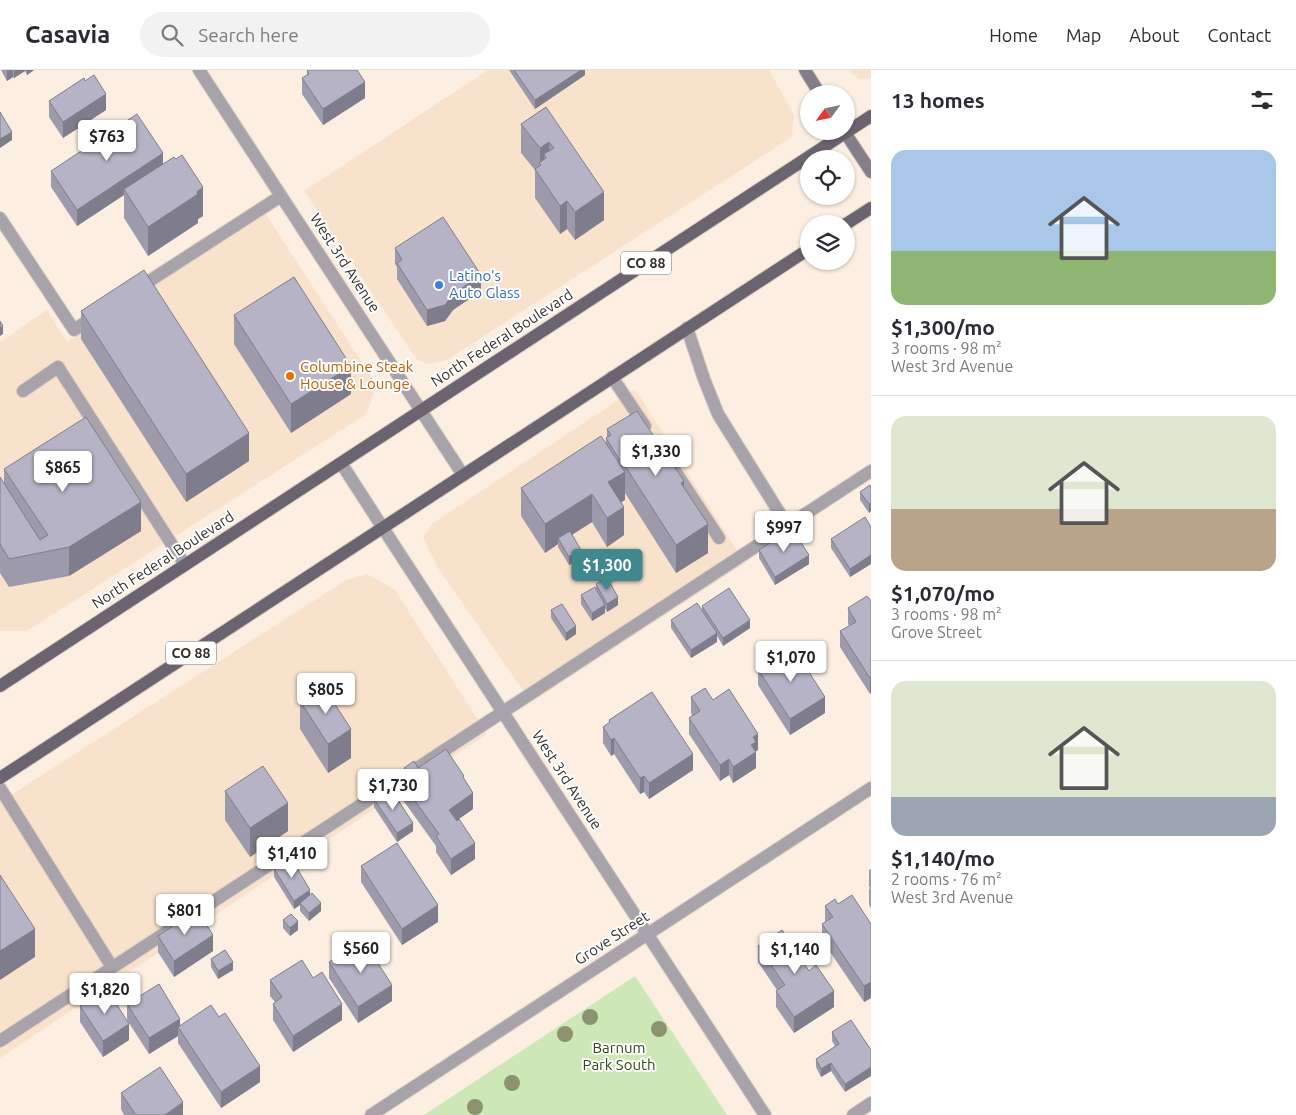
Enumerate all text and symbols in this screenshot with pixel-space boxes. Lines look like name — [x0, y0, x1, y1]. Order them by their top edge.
search box — [140, 12, 490, 57]
text: Casavia — [25, 21, 110, 48]
icon: search — [158, 21, 186, 49]
text: Search here — [198, 24, 299, 46]
text: Home — [989, 25, 1038, 45]
text: Map — [1066, 25, 1101, 45]
text: About — [1129, 25, 1179, 45]
text: Contact — [1207, 25, 1271, 45]
north arrow — [800, 85, 855, 140]
map controls — [800, 85, 855, 270]
icon: filters — [1248, 86, 1276, 114]
text: 13 homes — [891, 88, 985, 112]
pin: $763 — [77, 119, 137, 162]
text: $763 — [89, 127, 125, 145]
button: locate — [800, 150, 855, 205]
icon: home — [1039, 183, 1129, 273]
street label: West 3rd Avenue — [307, 210, 384, 315]
button: layers — [800, 215, 855, 270]
road number: CO 88 — [621, 252, 671, 274]
place label: Latino's Auto Glass — [449, 267, 520, 301]
marker: Latino's Auto Glass — [433, 279, 445, 291]
street label: North Federal Boulevard — [428, 285, 576, 390]
text: $1,300/mo — [891, 315, 995, 339]
text: 3 rooms · 98 m² — [891, 339, 1002, 357]
text: West 3rd Avenue — [891, 357, 1013, 375]
place label: Columbine Steak House & Lounge — [300, 358, 414, 392]
marker: Columbine Steak House & Lounge — [284, 370, 296, 382]
pin: $1,330 — [615, 434, 697, 477]
text: $1,330 — [631, 442, 681, 460]
icon: home — [1039, 448, 1129, 538]
pin: $865 — [33, 450, 93, 493]
text: $865 — [45, 458, 81, 476]
street label: North Federal Boulevard — [89, 507, 237, 612]
pin: $997 — [754, 510, 814, 553]
text: $997 — [766, 518, 802, 536]
pin: $1,300 — [566, 548, 648, 591]
text: $1,300 — [582, 556, 632, 574]
text: $1,070/mo — [891, 581, 995, 605]
text: 3 rooms · 98 m² — [891, 605, 1002, 623]
text: Grove Street — [891, 623, 982, 641]
pin: $1,070 — [750, 640, 832, 683]
road number: CO 88 — [166, 642, 216, 664]
text: $1,070 — [766, 648, 816, 666]
pin: $805 — [296, 672, 356, 715]
text: $805 — [308, 680, 344, 698]
icon: home — [1039, 713, 1129, 803]
street label: West 3rd Avenue — [529, 727, 606, 832]
pin: $1,730 — [352, 768, 434, 811]
text: $1,730 — [368, 776, 418, 794]
pin: $1,410 — [251, 836, 333, 879]
text: $1,410 — [267, 844, 317, 862]
text: $1,140/mo — [891, 846, 995, 870]
text: 2 rooms · 76 m² — [891, 870, 1002, 888]
text: West 3rd Avenue — [891, 888, 1013, 906]
pin: $801 — [155, 894, 215, 936]
text: $801 — [167, 901, 203, 919]
street label: Grove Street — [571, 907, 652, 968]
pin: $560 — [331, 932, 391, 974]
pin: $1,140 — [754, 932, 836, 975]
text: $560 — [343, 939, 379, 957]
text: $1,140 — [770, 940, 820, 958]
pin: $1,820 — [64, 972, 146, 1015]
text: $1,820 — [80, 980, 130, 998]
park label: Barnum Park South — [583, 1039, 655, 1073]

